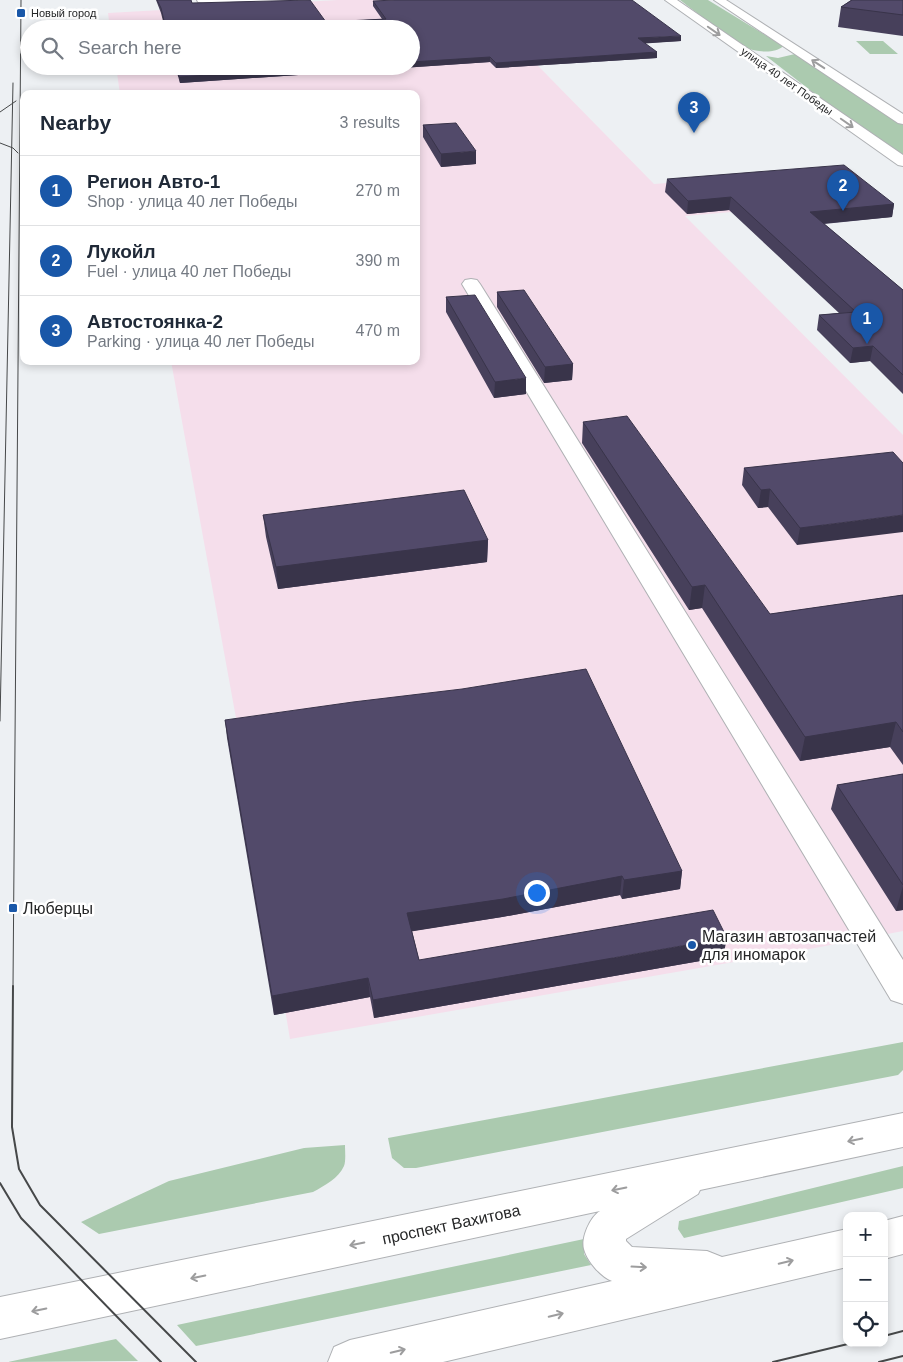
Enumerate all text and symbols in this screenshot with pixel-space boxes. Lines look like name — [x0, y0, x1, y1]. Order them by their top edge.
marker: Новый город — [15, 7, 27, 19]
place label: Новый город — [31, 7, 97, 19]
search box — [20, 20, 420, 75]
one-way arrow — [706, 26, 720, 36]
icon: search — [38, 34, 66, 62]
text: Search here — [78, 37, 182, 58]
street label: улица 40 лет Победы — [739, 45, 835, 117]
one-way arrow — [812, 59, 826, 69]
pin: 3 — [678, 92, 710, 133]
text: Nearby — [40, 111, 111, 134]
text: 3 results — [340, 114, 400, 131]
one-way arrow — [840, 118, 854, 128]
pin: 2 — [827, 170, 859, 211]
text: Регион Авто-1 — [87, 171, 220, 192]
text: 1 — [52, 182, 60, 199]
text: 270 m — [356, 182, 400, 199]
text: Shop · улица 40 лет Победы — [87, 193, 298, 210]
text: Лукойл — [87, 241, 156, 262]
text: 2 — [52, 252, 60, 269]
text: 390 m — [356, 252, 400, 269]
text: Fuel · улица 40 лет Победы — [87, 263, 291, 280]
pin: 1 — [851, 303, 883, 344]
text: Автостоянка-2 — [87, 311, 223, 332]
text: 3 — [52, 322, 60, 339]
text: 470 m — [356, 322, 400, 339]
text: Parking · улица 40 лет Победы — [87, 333, 314, 350]
your location — [524, 880, 550, 906]
place label: Люберцы — [23, 900, 93, 917]
marker: Люберцы — [7, 902, 19, 914]
place label: Магазин автозапчастей для иномарок — [702, 928, 876, 963]
marker: Магазин автозапчастей для иномарок — [686, 939, 698, 951]
one-way arrow — [848, 1136, 864, 1145]
one-way arrow — [612, 1185, 628, 1194]
street label: проспект Вахитова — [380, 1202, 522, 1247]
map controls — [843, 1212, 888, 1347]
button: + — [843, 1212, 888, 1257]
one-way arrow — [350, 1239, 366, 1249]
one-way arrow — [777, 1257, 793, 1266]
button: − — [843, 1257, 888, 1302]
one-way arrow — [631, 1263, 647, 1272]
one-way arrow — [191, 1273, 207, 1282]
button: locate — [843, 1302, 888, 1347]
one-way arrow — [32, 1306, 48, 1315]
one-way arrow — [548, 1310, 564, 1319]
one-way arrow — [389, 1346, 405, 1355]

